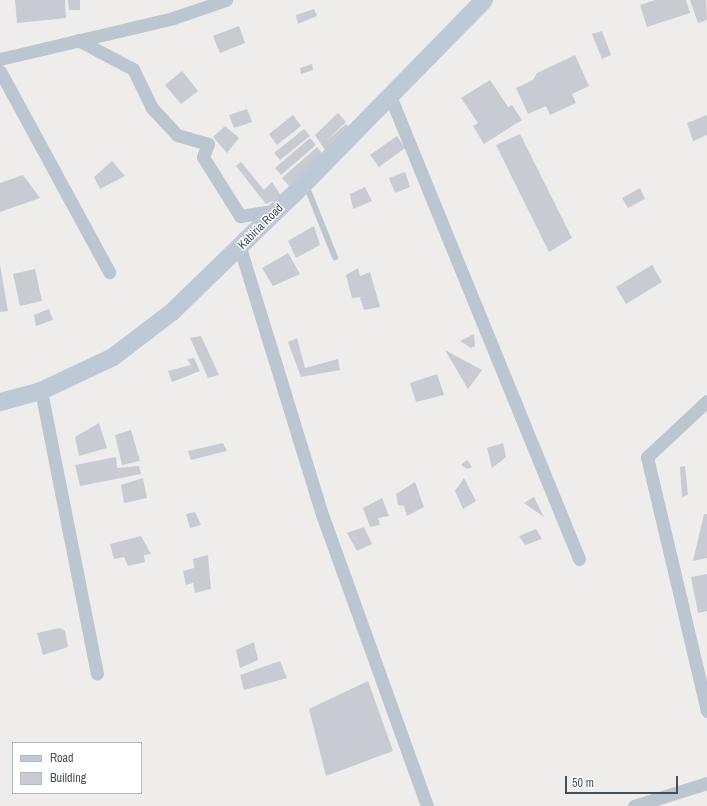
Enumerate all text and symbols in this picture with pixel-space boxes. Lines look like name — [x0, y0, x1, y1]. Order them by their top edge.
street label: Kabiria Road — [235, 201, 287, 253]
legend — [12, 742, 142, 794]
text: Road — [50, 750, 74, 766]
scale bar — [567, 768, 680, 794]
text: Building — [50, 770, 86, 786]
text: 50 m — [572, 775, 594, 791]

